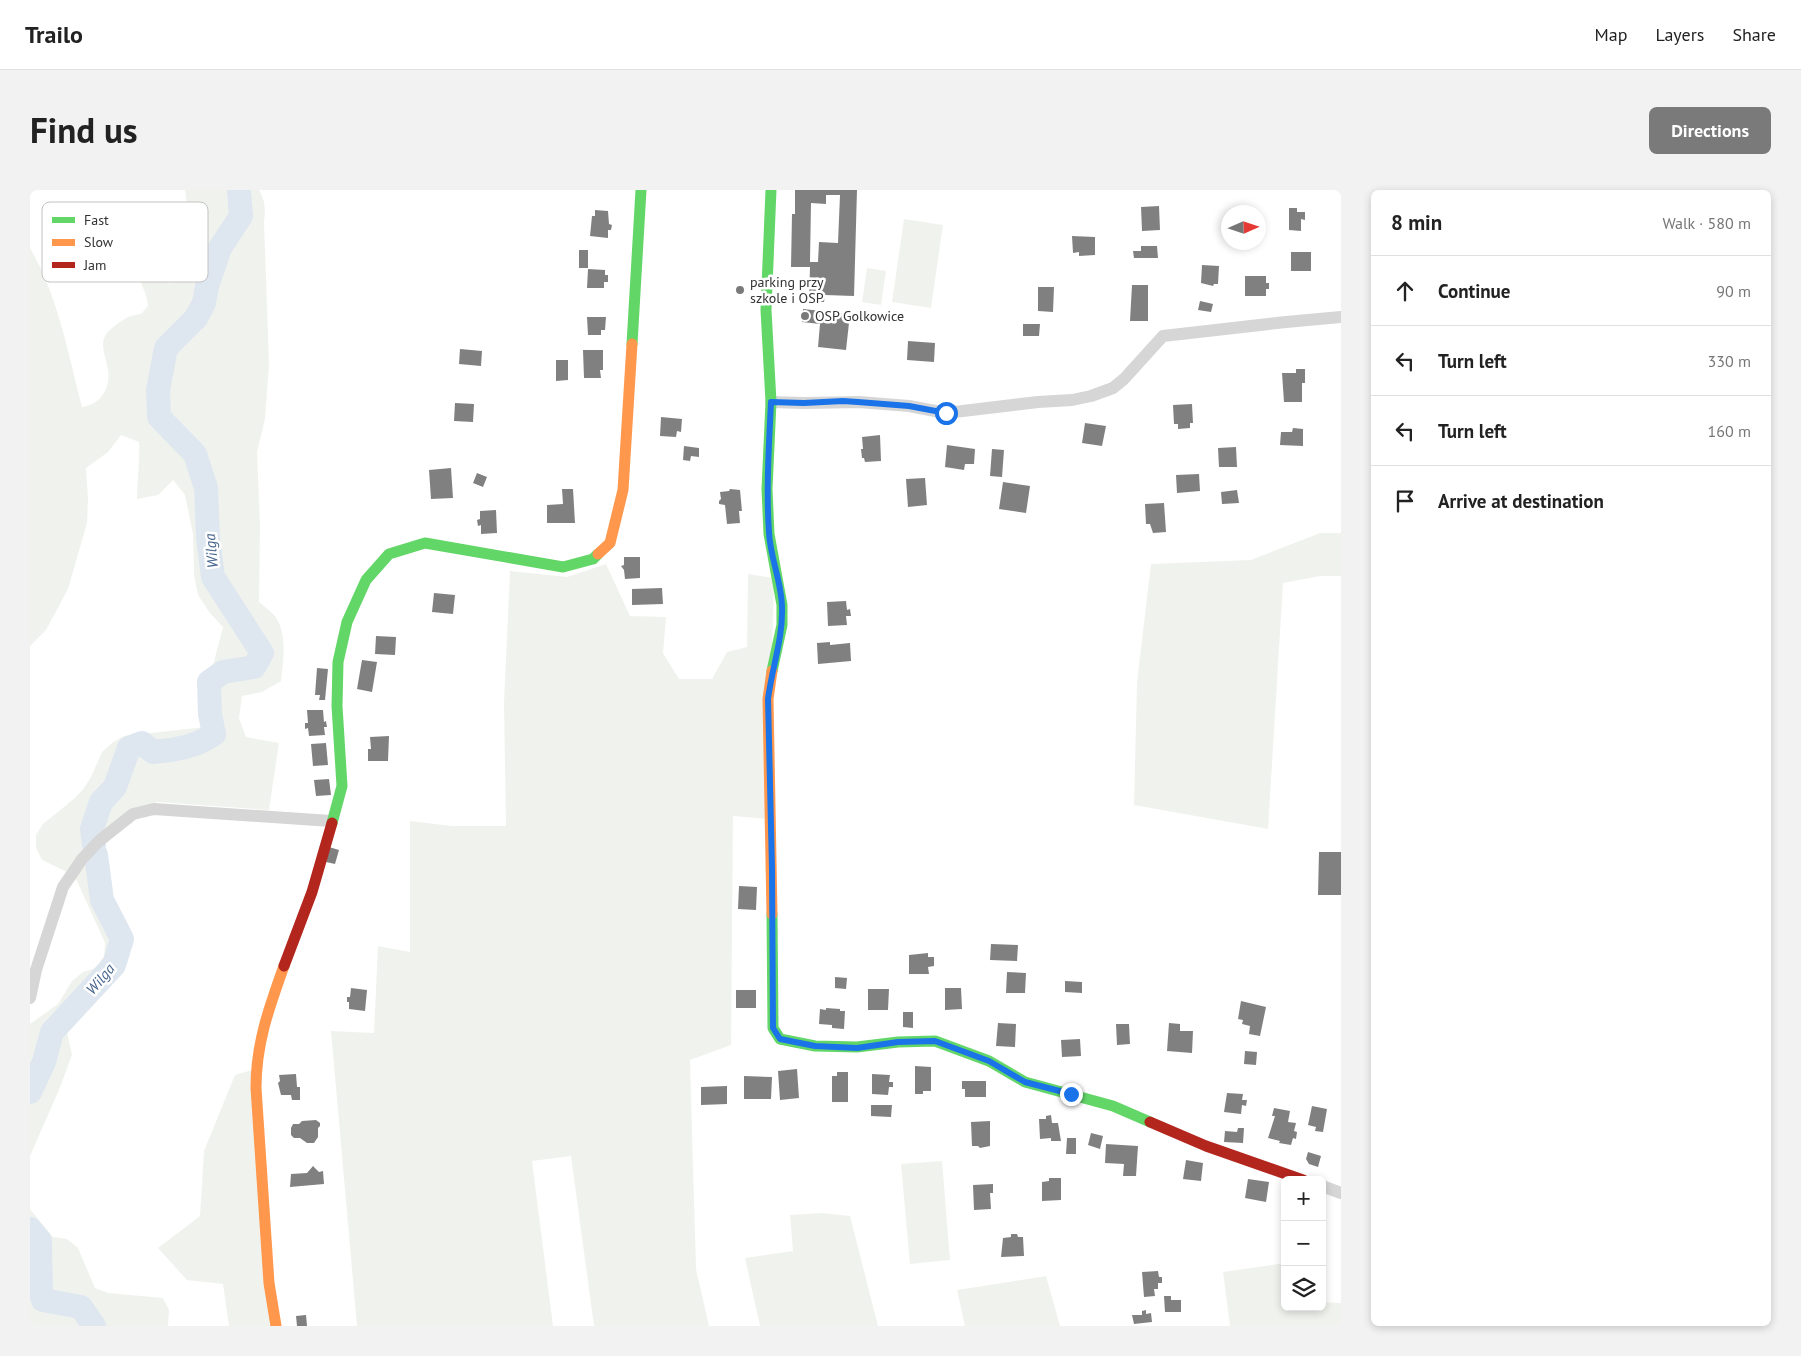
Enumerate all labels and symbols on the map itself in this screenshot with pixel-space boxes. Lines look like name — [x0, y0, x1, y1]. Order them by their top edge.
legend — [42, 202, 208, 282]
north arrow — [1221, 205, 1266, 250]
text: Fast — [84, 211, 109, 229]
text: Slow — [84, 233, 114, 251]
text: Jam — [83, 256, 106, 274]
place label: parking przy szkole i OSP — [750, 273, 824, 307]
marker: parking przy szkole i OSP — [734, 284, 746, 296]
place label: OSP Golkowice — [815, 307, 904, 325]
marker: OSP Golkowice — [799, 310, 811, 322]
route start — [935, 402, 958, 425]
water label: Wilga — [200, 532, 222, 569]
water label: Wilga — [82, 959, 119, 998]
route end — [1060, 1083, 1083, 1106]

